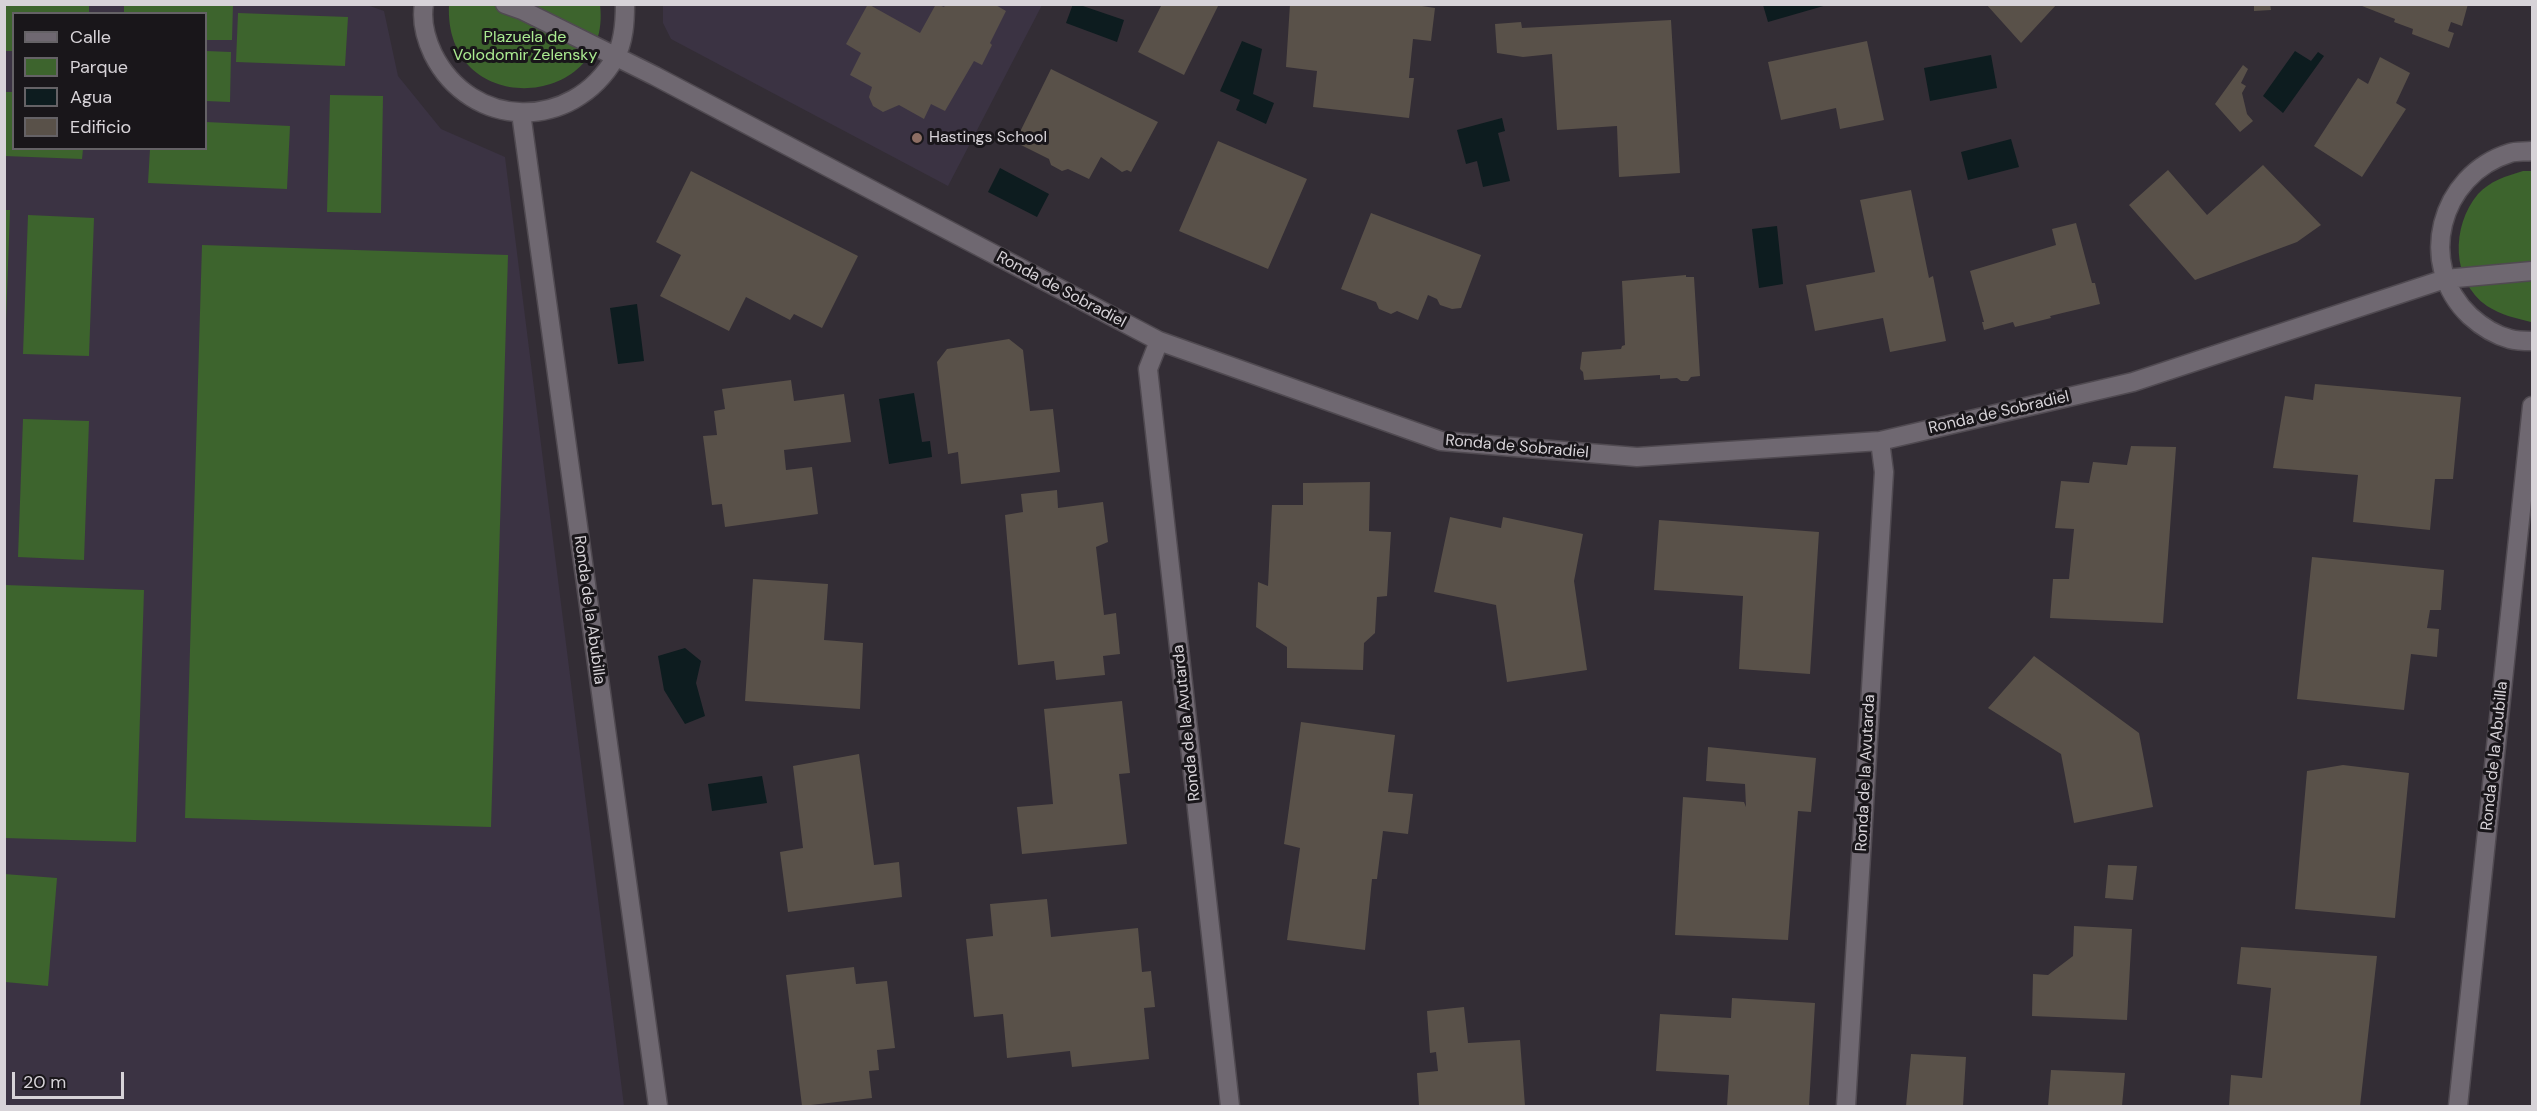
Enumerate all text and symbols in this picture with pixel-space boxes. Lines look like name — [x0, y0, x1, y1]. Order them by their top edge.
legend — [12, 12, 207, 150]
text: Calle — [70, 25, 111, 49]
park label: Plazuela de Volodomir Zelensky — [453, 28, 597, 66]
text: Parque — [70, 55, 128, 79]
text: Agua — [70, 85, 112, 109]
text: Edificio — [70, 115, 131, 139]
place label: Hastings School — [929, 128, 1047, 148]
marker: Hastings School — [910, 131, 924, 145]
street label: Ronda de Sobradiel — [993, 248, 1129, 332]
street label: Ronda de Sobradiel — [1927, 387, 2071, 439]
street label: Ronda de Sobradiel — [1444, 431, 1590, 463]
street label: Ronda de la Abubilla — [569, 534, 609, 686]
street label: Ronda de la Avutarda — [1169, 644, 1205, 802]
street label: Ronda de la Abubilla — [2478, 680, 2512, 832]
street label: Ronda de la Avutarda — [1852, 694, 1880, 852]
scale bar — [15, 1060, 128, 1098]
text: 20 m — [23, 1070, 66, 1094]

